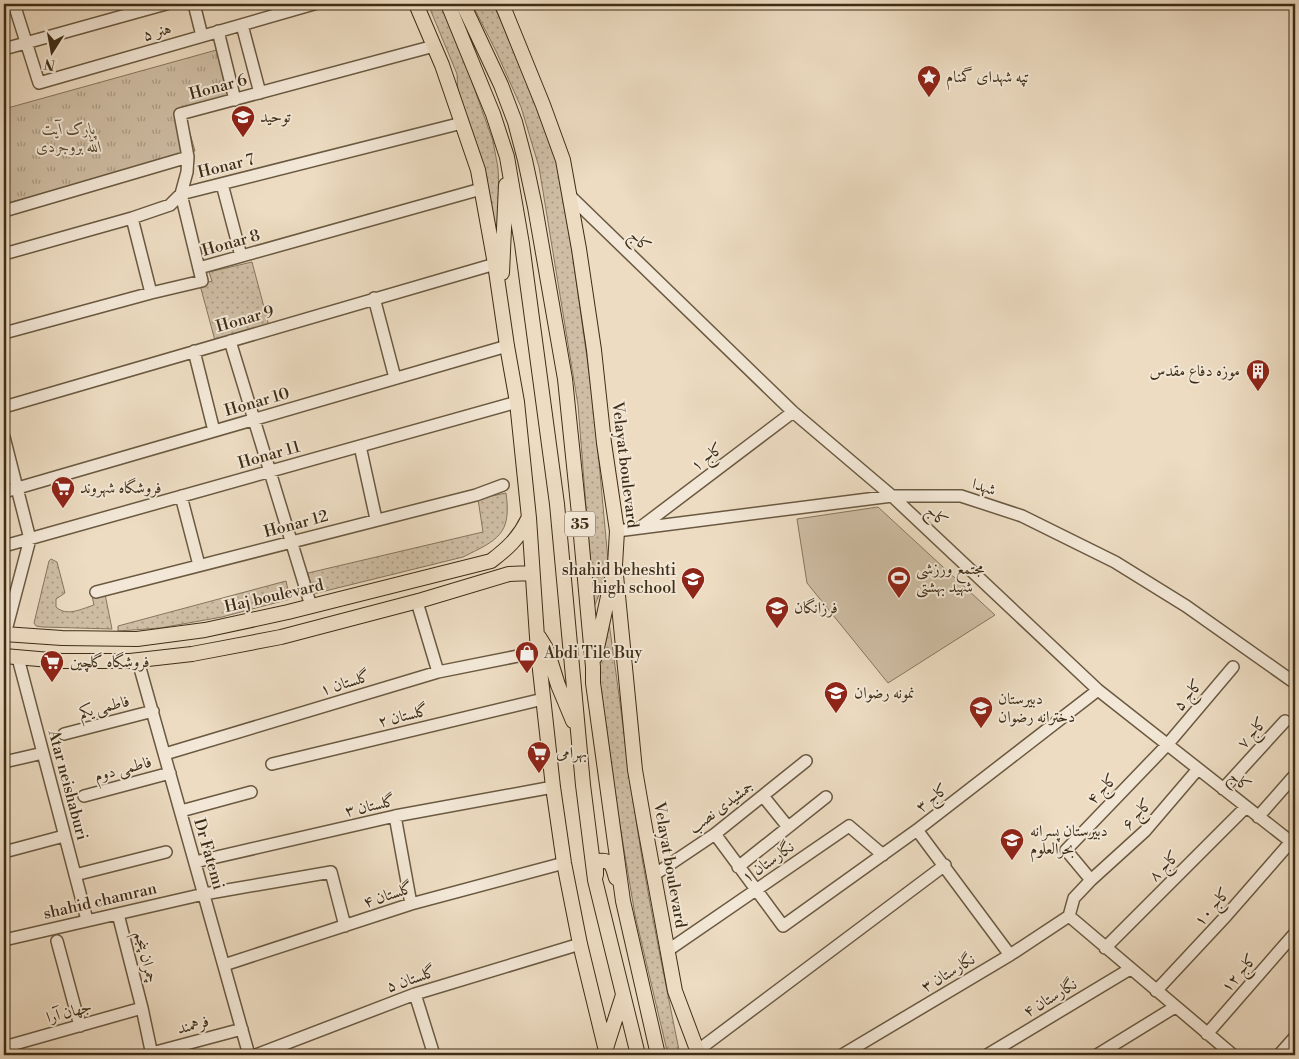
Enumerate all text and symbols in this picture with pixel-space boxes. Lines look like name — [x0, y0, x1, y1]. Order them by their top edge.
street label: هنر ۵ — [140, 18, 174, 46]
north arrow — [28, 28, 78, 78]
text: N — [43, 54, 57, 74]
place icon: تپه شهدای گمنام — [916, 64, 942, 98]
place label: تپه شهدای گمنام — [946, 66, 1029, 91]
street label: Honar 6 — [187, 70, 250, 104]
school or university icon: توحید — [230, 104, 256, 138]
place label: توحید — [260, 107, 291, 127]
park label: پارک آیت الله بروجردی — [36, 119, 102, 157]
street label: Honar 7 — [196, 149, 256, 183]
street label: Honar 8 — [200, 225, 263, 261]
street label: کاج — [622, 226, 655, 259]
street label: Honar 9 — [214, 301, 277, 337]
building icon: موزه دفاع مقدس — [1245, 358, 1271, 392]
place label: موزه دفاع مقدس — [1149, 361, 1240, 384]
street label: Honar 10 — [222, 383, 292, 421]
street label: Velayat boulevard — [607, 400, 643, 529]
street label: Honar 11 — [236, 437, 303, 473]
street label: کاج ۱ — [687, 438, 730, 479]
street label: شهدا — [970, 474, 998, 500]
supermarket icon: فروشگاه شهروند — [50, 475, 76, 509]
place label: فروشگاه شهروند — [80, 477, 162, 498]
street label: کاج — [919, 501, 952, 534]
street label: Honar 12 — [262, 506, 330, 542]
road number: 35 — [565, 512, 595, 536]
place label: مجتمع ورزشی شهید بهشتی — [916, 559, 985, 598]
place label: shahid beheshti high school — [562, 560, 676, 598]
sports icon: مجتمع ورزشی شهید بهشتی — [886, 565, 912, 599]
school or university icon: shahid beheshti high school — [680, 566, 706, 600]
street label: Haj boulevard — [222, 575, 326, 617]
school or university icon: فرزانگان — [764, 595, 790, 629]
place label: فرزانگان — [794, 597, 838, 618]
shop icon: Abdi Tile Buy — [514, 640, 540, 674]
place label: Abdi Tile Buy — [543, 643, 642, 663]
supermarket icon: فروشگاه گلچین — [39, 649, 65, 683]
place label: فروشگاه گلچین — [70, 651, 150, 673]
street label: گلستان ۱ — [318, 666, 372, 700]
street label: کاج ۵ — [1169, 675, 1210, 718]
school or university icon: نمونه رضوان — [823, 680, 849, 714]
place label: نمونه رضوان — [854, 683, 915, 703]
place label: دبیرستان دخترانه رضوان — [998, 689, 1075, 727]
street label: فاطمی یکم — [77, 691, 133, 728]
school or university icon: دبیرستان دخترانه رضوان — [968, 695, 994, 729]
street label: گلستان ۲ — [376, 700, 430, 732]
street label: کاج ۷ — [1233, 713, 1274, 756]
street label: Atar neishaburi — [43, 727, 92, 842]
supermarket icon: بهرامی — [526, 740, 552, 774]
place label: بهرامی — [556, 743, 587, 763]
street label: فاطمی دوم — [92, 752, 155, 790]
street label: کاج — [1222, 766, 1255, 799]
street label: کاج ۴ — [1082, 769, 1124, 812]
street label: جمشیدی نصب — [684, 776, 758, 838]
street label: کاج ۳ — [912, 779, 955, 820]
street label: گلستان ۳ — [343, 791, 397, 821]
street label: کاج ۶ — [1118, 794, 1159, 837]
street label: Velayat boulevard — [649, 799, 691, 930]
street label: Dr Fatemi — [189, 816, 229, 892]
place label: دبیرستان پسرانه بحرالعلوم — [1030, 821, 1108, 863]
school or university icon: دبیرستان پسرانه بحرالعلوم — [999, 827, 1025, 861]
street label: نگارستان ۱ — [737, 836, 798, 887]
street label: کاج ۸ — [1144, 846, 1187, 889]
street label: shahid chamran — [41, 878, 159, 924]
street label: گلستان ۴ — [361, 878, 415, 912]
street label: کاج ۱۰ — [1190, 884, 1237, 933]
street label: چمران پنجم — [125, 929, 162, 986]
street label: نگارستان ۳ — [917, 948, 979, 997]
street label: کاج ۱۲ — [1217, 949, 1264, 999]
street label: گلستان ۵ — [384, 961, 438, 997]
street label: نگارستان ۴ — [1019, 973, 1081, 1022]
street label: جهان آرا — [44, 996, 94, 1028]
street label: فرهمند — [175, 1011, 211, 1039]

